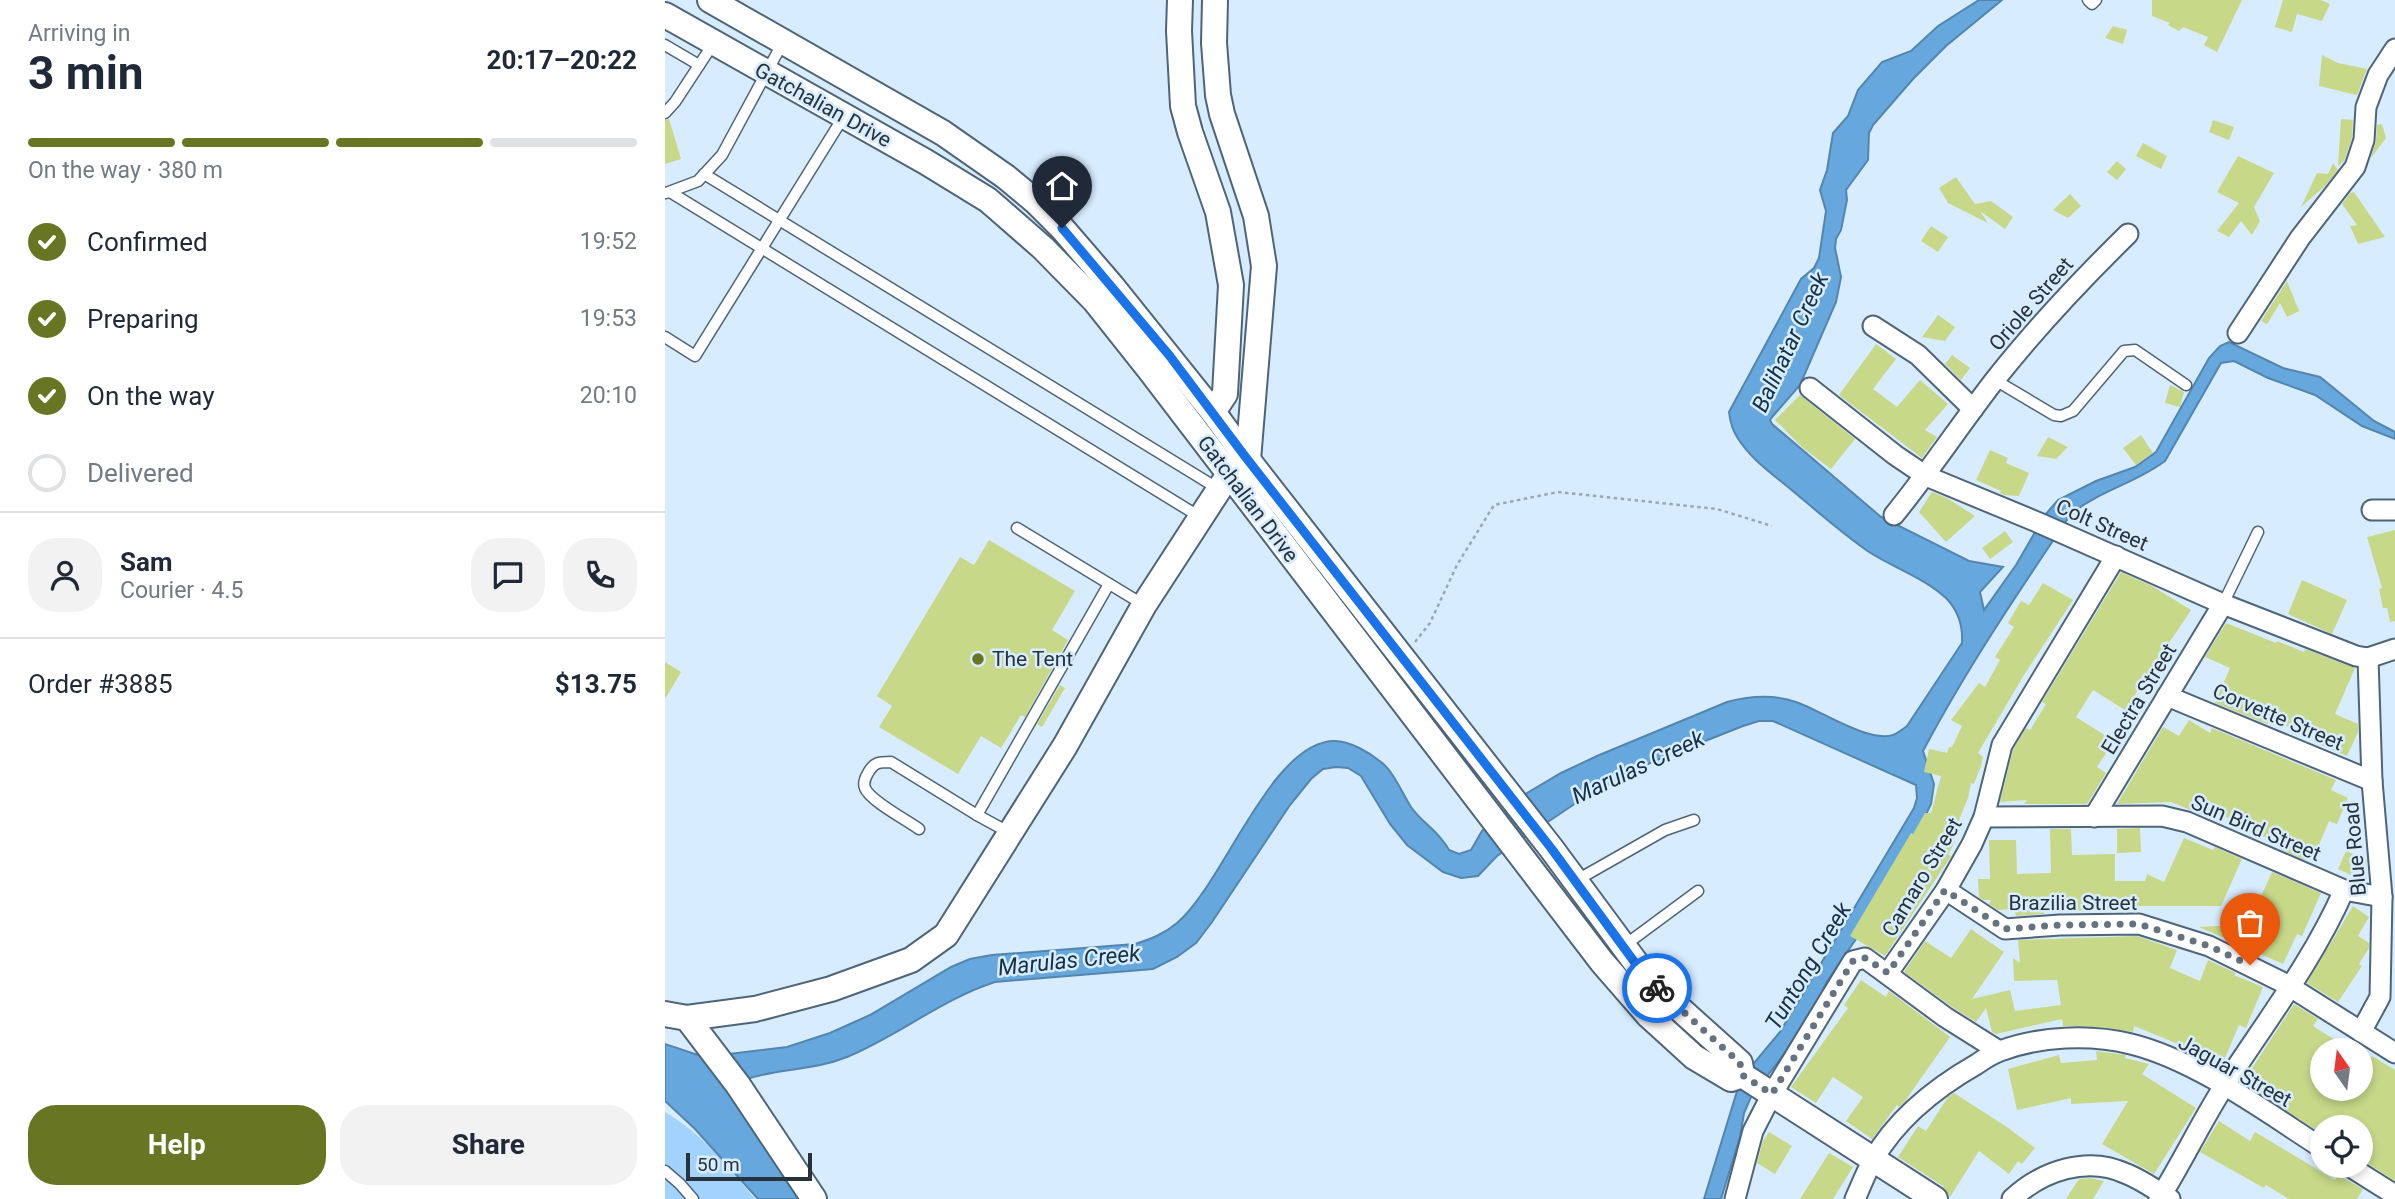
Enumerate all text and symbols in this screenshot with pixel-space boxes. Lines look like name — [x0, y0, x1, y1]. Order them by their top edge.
text: Arriving in — [28, 20, 131, 47]
text: 20:17–20:22 — [487, 45, 637, 75]
text: 3 min — [28, 46, 144, 100]
street label: Gatchalian Drive — [751, 58, 895, 152]
pin — [1032, 156, 1092, 228]
text: On the way · 380 m — [28, 157, 223, 184]
icon: home — [1043, 167, 1081, 205]
icon: check — [28, 223, 66, 261]
text: Confirmed — [87, 227, 208, 257]
text: 19:52 — [580, 228, 637, 255]
street label: Oriole Street — [1984, 252, 2078, 355]
water label: Balihatar Creek — [1746, 268, 1835, 416]
icon: check — [28, 300, 66, 338]
text: Preparing — [87, 304, 199, 334]
text: 19:53 — [580, 305, 637, 332]
icon: check — [28, 377, 66, 415]
text: On the way — [87, 381, 215, 411]
text: 20:10 — [580, 382, 637, 409]
street label: Gatchalian Drive — [1193, 431, 1303, 567]
text: Delivered — [87, 458, 194, 488]
street label: Colt Street — [2052, 494, 2152, 556]
button: person — [28, 538, 102, 612]
button: chat — [471, 538, 545, 612]
button: phone — [563, 538, 637, 612]
text: Sam — [120, 547, 172, 577]
text: Courier · 4.5 — [120, 577, 243, 604]
street label: Electra Street — [2097, 639, 2181, 759]
place label: The Tent — [992, 647, 1073, 671]
marker: The Tent — [970, 651, 986, 667]
text: Order #3885 — [28, 669, 173, 699]
text: $13.75 — [555, 669, 637, 699]
street label: Corvette Street — [2209, 679, 2347, 755]
water label: Marulas Creek — [1568, 725, 1709, 810]
street label: Sun Bird Street — [2188, 790, 2325, 866]
street label: Blue Road — [2339, 801, 2371, 897]
street label: Camaro Street — [1877, 813, 1967, 941]
street label: Brazilia Street — [2009, 891, 2138, 915]
pin — [2220, 893, 2280, 965]
water label: Tuntong Creek — [1760, 897, 1857, 1035]
icon: bag — [2231, 904, 2269, 942]
water label: Marulas Creek — [997, 940, 1142, 981]
courier — [1622, 953, 1692, 1023]
icon: bike — [1638, 969, 1676, 1007]
street label: Jaguar Street — [2174, 1030, 2296, 1112]
north arrow — [2310, 1038, 2373, 1101]
map controls — [2310, 1038, 2373, 1178]
button: Help — [28, 1105, 326, 1185]
button: Share — [340, 1105, 637, 1185]
button: locate — [2310, 1115, 2373, 1178]
scale bar — [686, 1150, 812, 1182]
text: 50 m — [697, 1153, 740, 1176]

